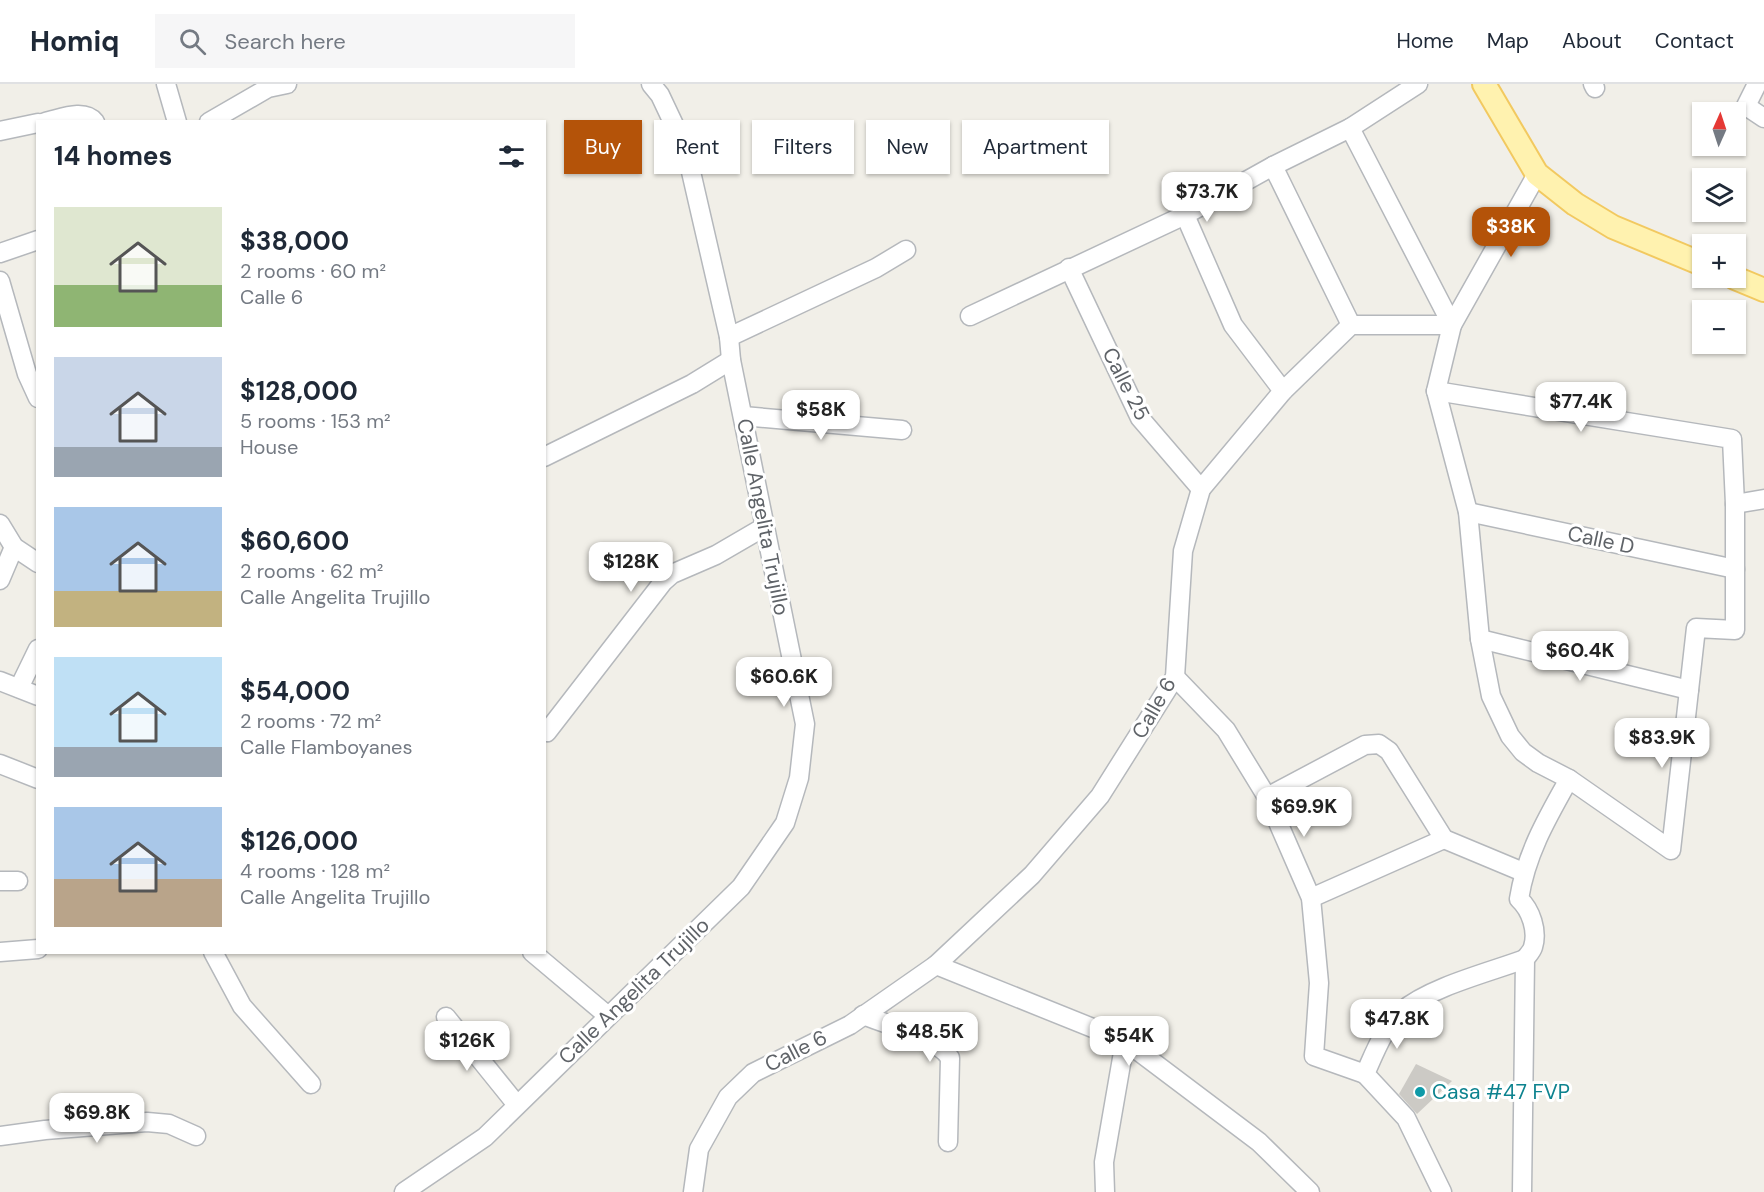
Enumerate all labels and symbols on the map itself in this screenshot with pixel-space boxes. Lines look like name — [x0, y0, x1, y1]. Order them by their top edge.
north arrow — [1692, 102, 1746, 156]
pin: $73.7K — [1158, 172, 1256, 223]
pin: $38K — [1475, 207, 1547, 258]
street label: Calle 25 — [1096, 343, 1156, 425]
pin: $77.4K — [1532, 382, 1630, 433]
pin: $58K — [785, 390, 857, 441]
street label: Calle Angelita Trujillo — [730, 416, 796, 618]
street label: Calle D — [1565, 519, 1637, 561]
pin: $128K — [589, 542, 673, 593]
pin: $60.4K — [1531, 631, 1629, 682]
pin: $60.6K — [735, 657, 833, 708]
street label: Calle 6 — [1125, 672, 1183, 744]
pin: $83.9K — [1613, 718, 1711, 769]
pin: $69.9K — [1255, 787, 1353, 838]
street label: Calle Angelita Trujillo — [552, 911, 716, 1071]
pin: $47.8K — [1348, 999, 1446, 1050]
pin: $48.5K — [881, 1012, 979, 1063]
pin: $54K — [1093, 1016, 1165, 1067]
pin: $126K — [425, 1021, 509, 1072]
street label: Calle 6 — [760, 1023, 832, 1079]
place label: Casa #47 FVP — [1432, 1078, 1570, 1106]
marker: Casa #47 FVP — [1413, 1085, 1427, 1099]
pin: $69.8K — [48, 1093, 146, 1144]

